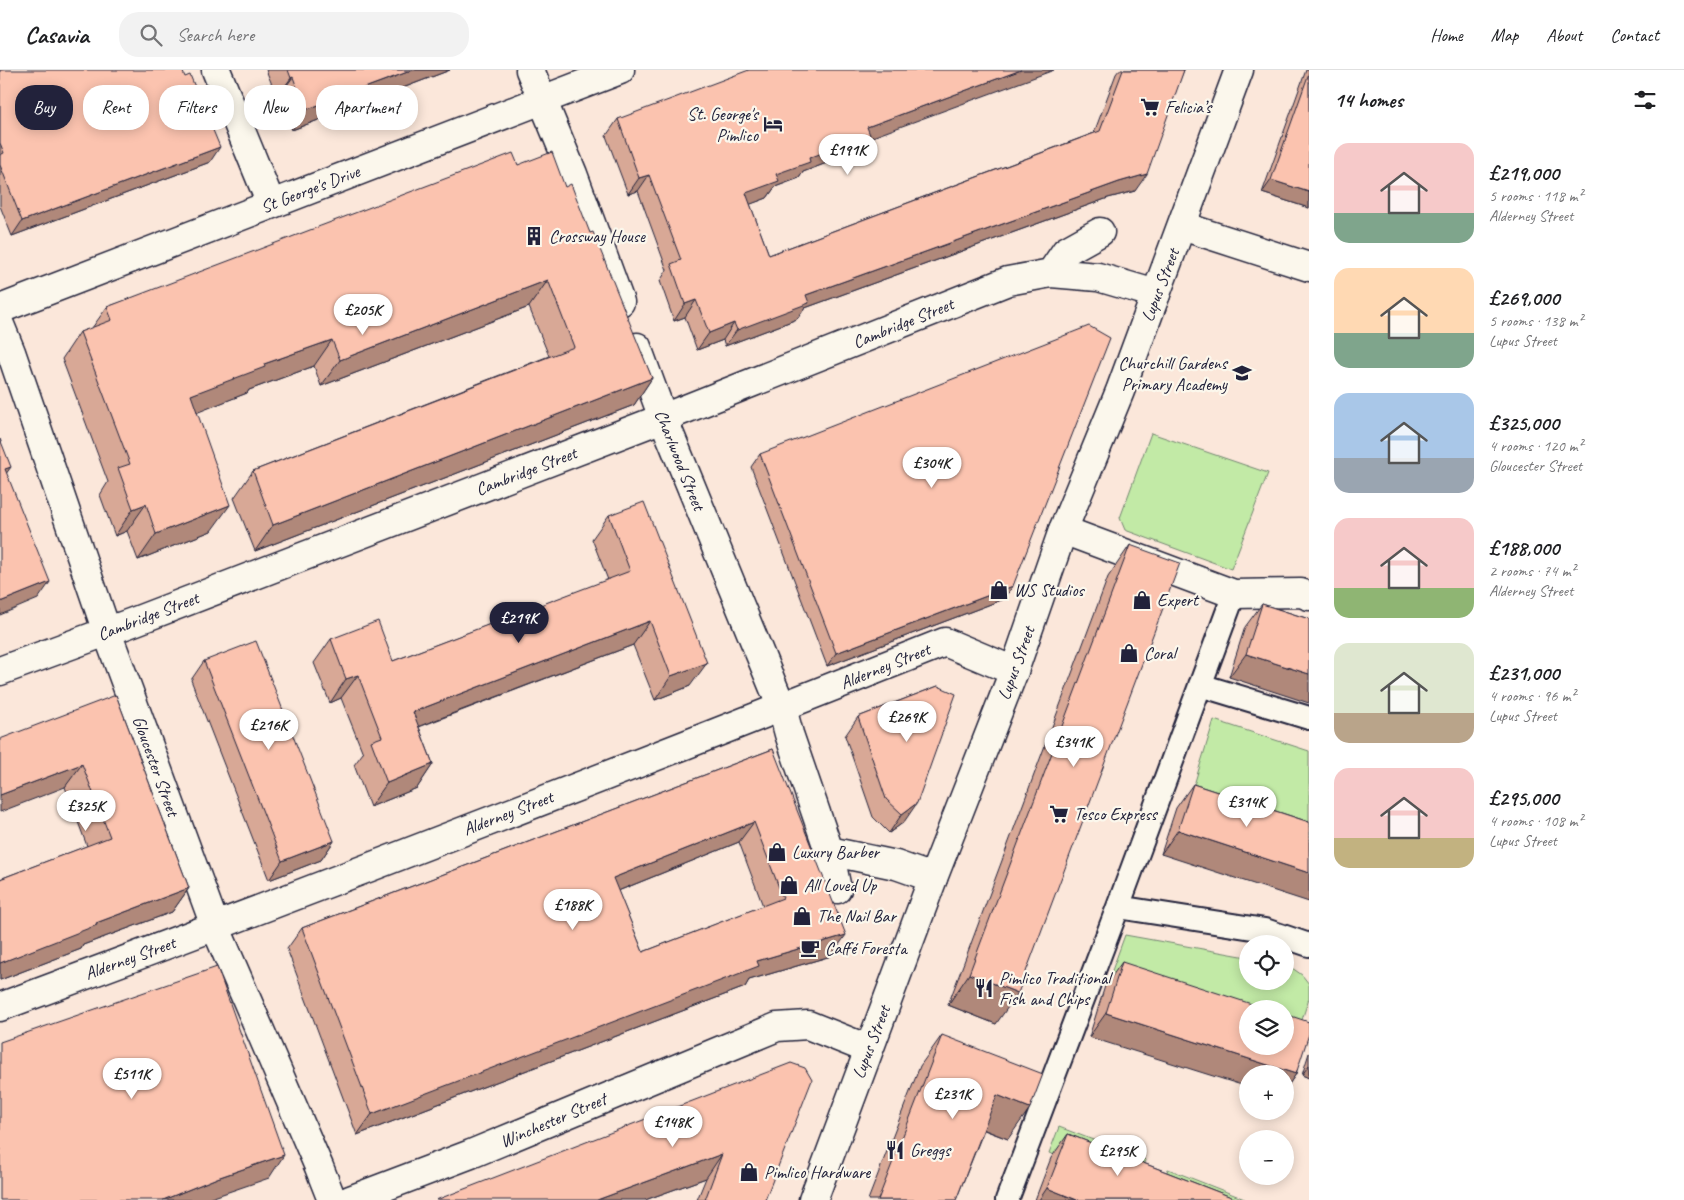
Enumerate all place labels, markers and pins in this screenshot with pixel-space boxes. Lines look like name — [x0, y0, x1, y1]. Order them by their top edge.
supermarket icon: Felicia’s — [1139, 96, 1161, 118]
place label: Felicia’s — [1165, 96, 1213, 118]
place label: St. George's Pimlico — [687, 103, 760, 146]
hotel icon: St. George's Pimlico — [762, 113, 784, 135]
pin: £191K — [813, 134, 883, 176]
building icon: Crossway House — [523, 225, 545, 247]
place label: Crossway House — [549, 225, 646, 247]
pin: £205K — [328, 294, 398, 336]
place label: Churchill Gardens Primary Academy — [1118, 352, 1229, 395]
school or university icon: Churchill Gardens Primary Academy — [1231, 362, 1253, 384]
pin: £304K — [897, 446, 967, 489]
shop icon: WS Studios — [988, 579, 1010, 601]
place label: WS Studios — [1014, 579, 1086, 601]
shop icon: Expert — [1131, 589, 1153, 611]
place label: Expert — [1157, 589, 1200, 611]
pin: £219K — [484, 602, 554, 644]
shop icon: Coral — [1118, 642, 1140, 664]
place label: Coral — [1144, 642, 1179, 664]
pin: £269K — [872, 700, 942, 743]
pin: £216K — [234, 708, 304, 751]
pin: £341K — [1039, 726, 1109, 768]
pin: £314K — [1212, 786, 1282, 828]
pin: £325K — [51, 790, 121, 832]
supermarket icon: Tesco Express — [1048, 803, 1070, 825]
place label: Tesco Express — [1074, 803, 1159, 825]
shop icon: Luxury Barber — [766, 841, 788, 863]
place label: Luxury Barber — [792, 841, 880, 863]
shop icon: All Loved Up — [778, 874, 800, 896]
place label: All Loved Up — [804, 874, 877, 896]
pin: £188K — [538, 888, 608, 931]
shop icon: The Nail Bar — [791, 905, 813, 927]
place label: The Nail Bar — [817, 905, 897, 927]
cafe icon: Caffé Foresta — [799, 937, 821, 959]
place label: Caffé Foresta — [825, 937, 908, 959]
place label: Pimlico Traditional Fish and Chips — [999, 967, 1113, 1010]
restaurant icon: Pimlico Traditional Fish and Chips — [973, 977, 995, 999]
pin: £511K — [97, 1058, 167, 1100]
pin: £231K — [918, 1078, 988, 1120]
pin: £148K — [638, 1106, 708, 1148]
pin: £295K — [1083, 1134, 1153, 1177]
restaurant icon: Greggs — [884, 1139, 906, 1161]
place label: Greggs — [910, 1139, 952, 1161]
shop icon: Pimlico Hardware — [738, 1161, 760, 1183]
place label: Pimlico Hardware — [764, 1161, 871, 1183]

